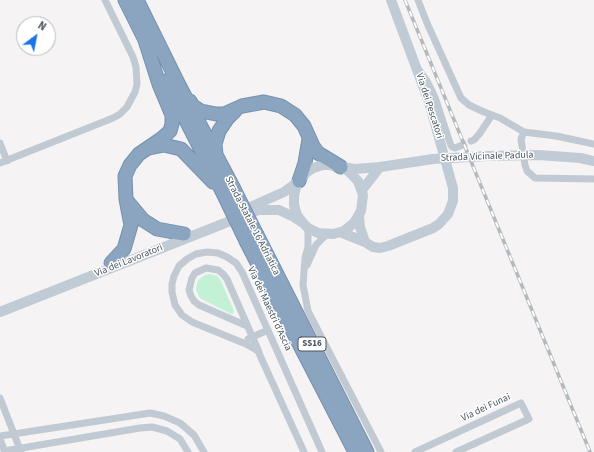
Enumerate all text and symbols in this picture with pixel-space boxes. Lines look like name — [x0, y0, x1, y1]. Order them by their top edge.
north arrow — [16, 16, 56, 56]
text: N — [35, 18, 49, 35]
street label: Via dei Pescatori — [413, 72, 445, 140]
street label: Strada Vicinale Padula — [440, 149, 534, 165]
street label: Strada Statale 16 Adriatica — [222, 175, 282, 277]
street label: Via dei Lavoratori — [93, 242, 165, 280]
street label: Via dei Maestri d’Ascia — [244, 265, 294, 353]
road number: SS16 — [298, 337, 326, 351]
street label: Via dei Funai — [460, 391, 512, 425]

